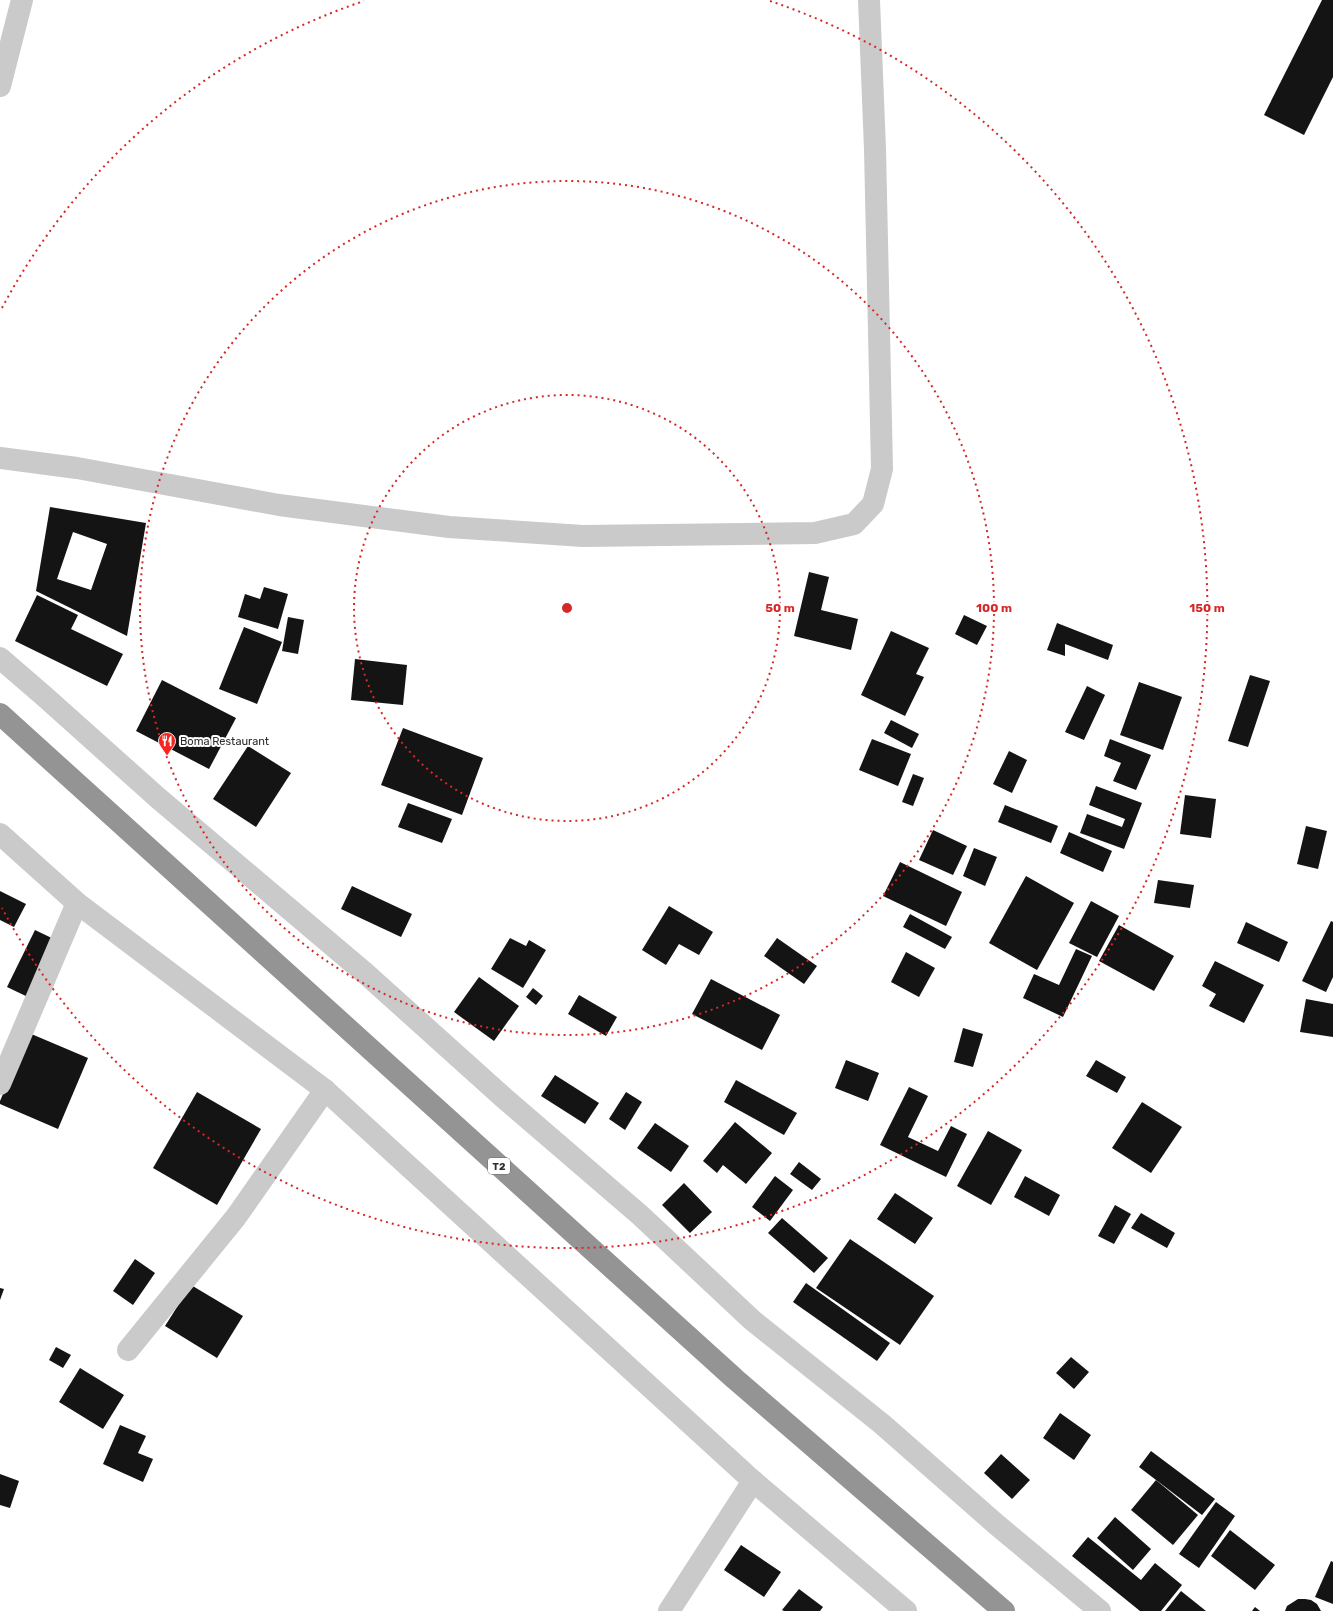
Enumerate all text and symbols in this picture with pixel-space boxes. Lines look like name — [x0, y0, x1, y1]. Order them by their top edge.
centre of rings — [560, 601, 574, 615]
text: 50 m — [765, 601, 795, 615]
text: 100 m — [976, 601, 1012, 615]
text: 150 m — [1189, 601, 1225, 615]
restaurant icon: Boma Restaurant — [157, 731, 177, 756]
place label: Boma Restaurant — [180, 735, 270, 748]
road number: T2 — [488, 1158, 510, 1174]

